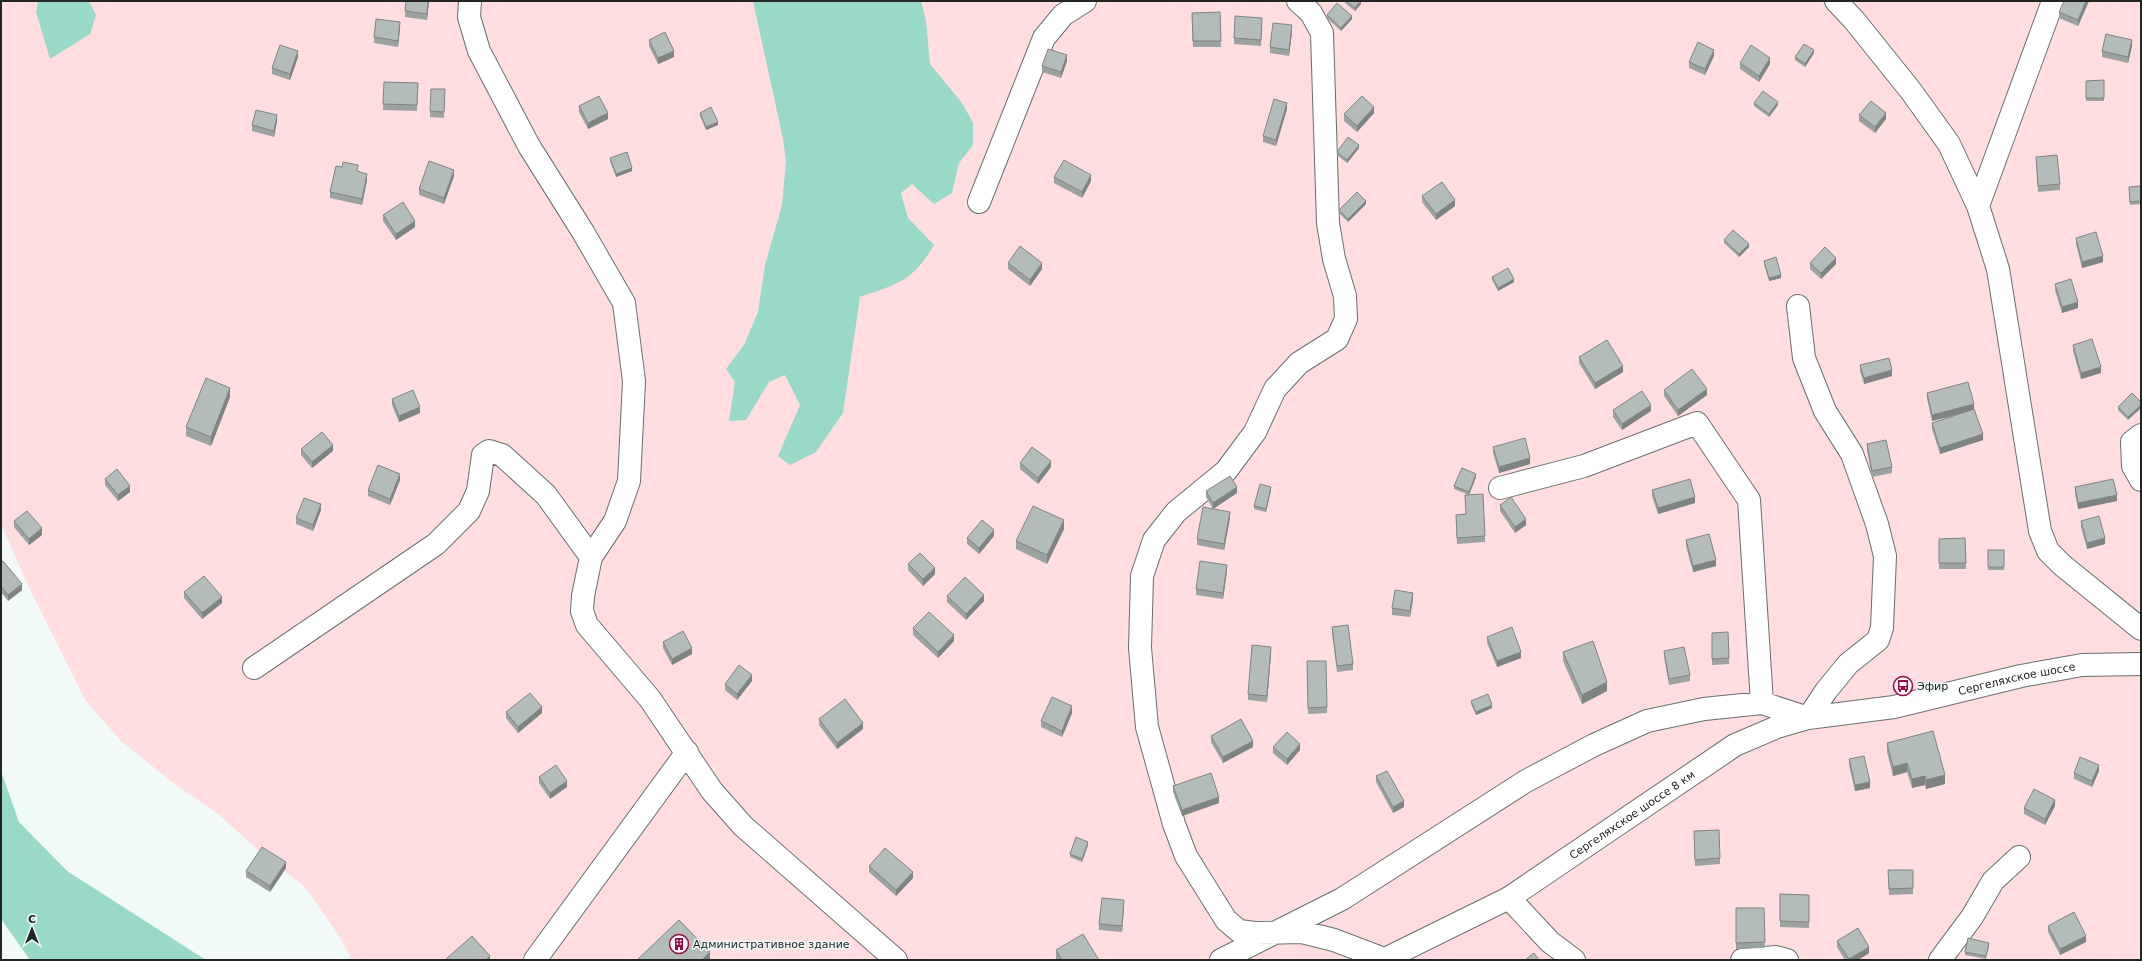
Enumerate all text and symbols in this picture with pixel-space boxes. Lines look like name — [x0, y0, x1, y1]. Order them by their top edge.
street label: Сергеляхское шоссе — [1957, 660, 2077, 698]
bus stop icon: Эфир — [1892, 675, 1914, 697]
place label: Эфир — [1917, 680, 1948, 693]
street label: Сергеляхское шоссе 8 км — [1567, 768, 1697, 862]
north arrow — [12, 909, 52, 949]
text: С — [28, 913, 36, 926]
building icon: Административное здание — [668, 933, 690, 955]
place label: Административное здание — [693, 938, 850, 951]

